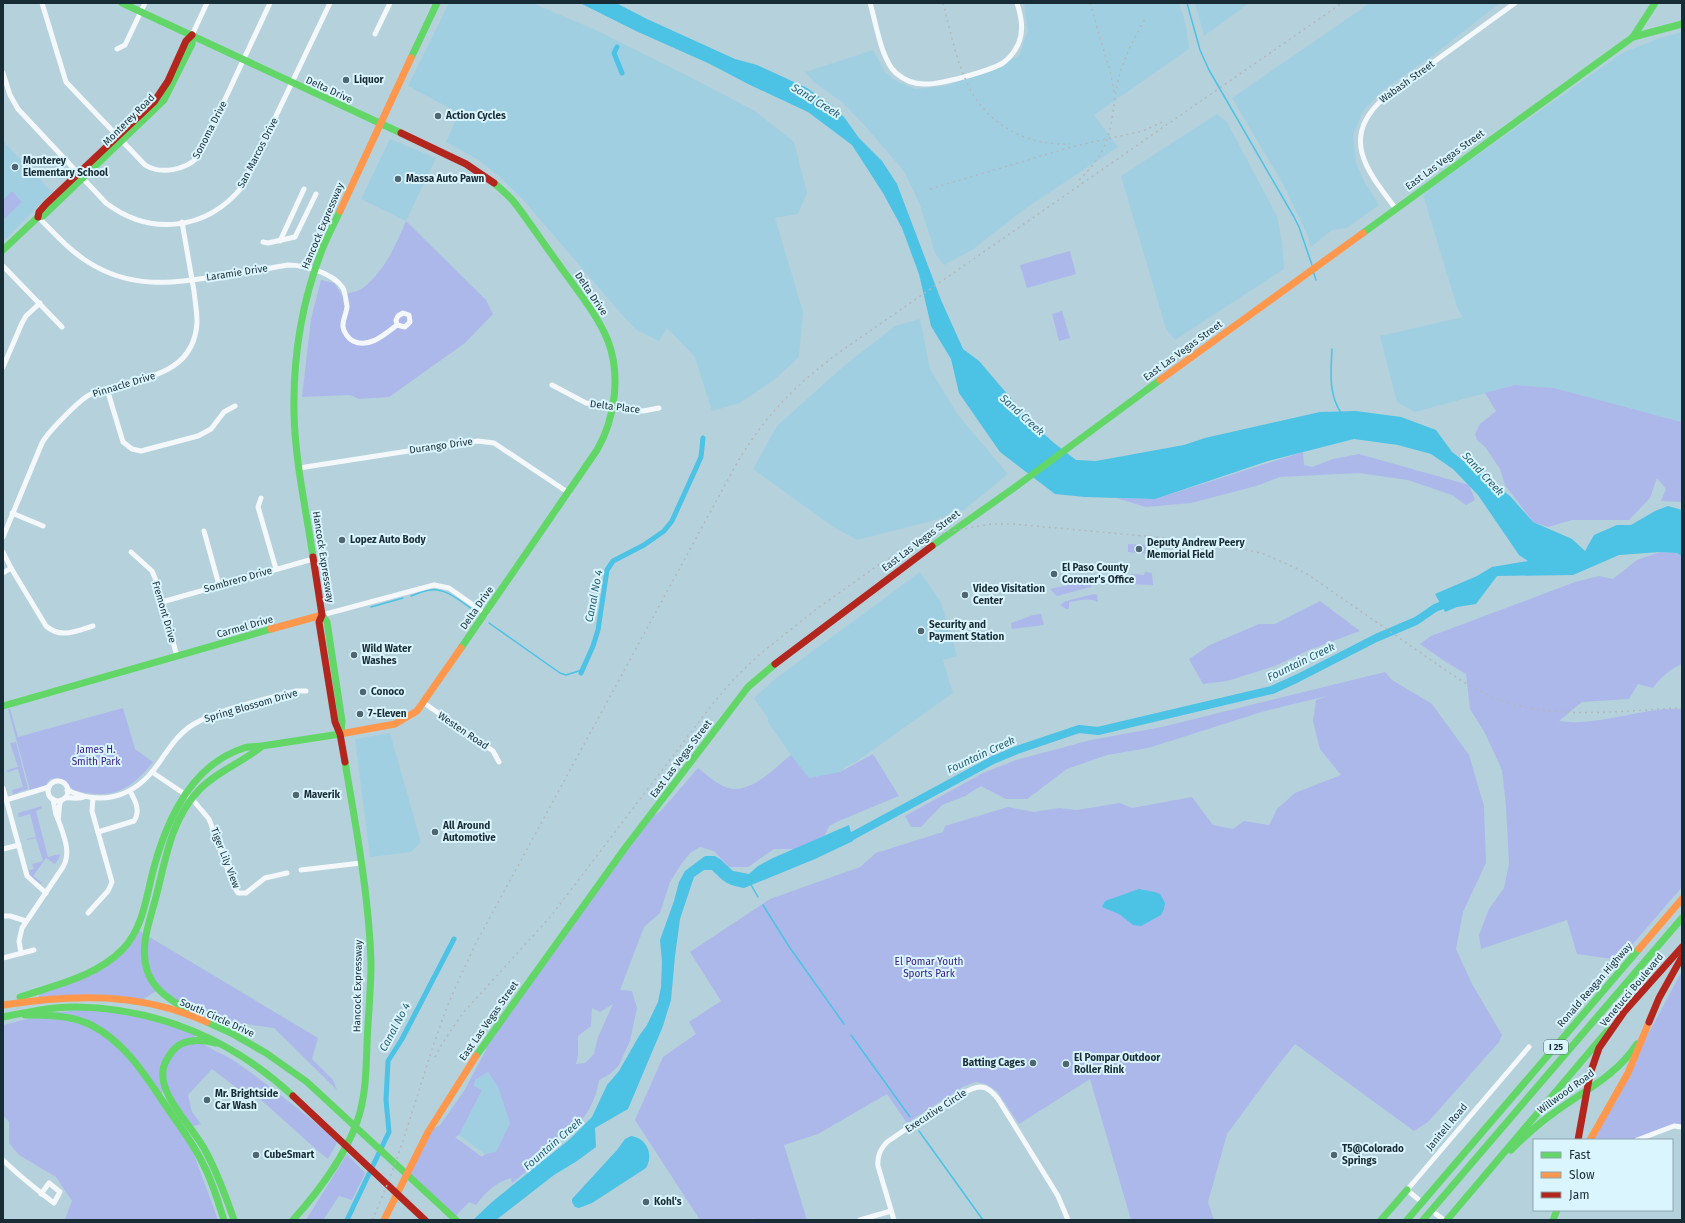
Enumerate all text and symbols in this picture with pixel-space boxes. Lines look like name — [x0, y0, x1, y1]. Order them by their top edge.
street label: Wabash Street — [1377, 58, 1437, 106]
street label: Delta Drive — [304, 74, 354, 106]
place label: Liquor — [354, 74, 385, 86]
marker: Liquor — [341, 75, 351, 85]
water label: Sand Creek — [788, 80, 843, 121]
street label: Monterey Road — [101, 92, 157, 148]
street label: Sonoma Drive — [190, 99, 230, 161]
place label: Action Cycles — [445, 110, 506, 122]
marker: Action Cycles — [433, 111, 443, 121]
street label: San Marcos Drive — [235, 116, 281, 190]
street label: East Las Vegas Street — [1403, 127, 1487, 193]
place label: Monterey Elementary School — [23, 155, 108, 179]
marker: Monterey Elementary School — [10, 162, 20, 172]
place label: Massa Auto Pawn — [406, 173, 484, 185]
marker: Massa Auto Pawn — [393, 174, 403, 184]
street label: Hancock Expressway — [299, 181, 347, 271]
street label: Laramie Drive — [205, 262, 269, 284]
street label: Delta Drive — [572, 270, 610, 318]
street label: East Las Vegas Street — [1141, 318, 1225, 384]
street label: Pinnacle Drive — [91, 370, 157, 400]
water label: Sand Creek — [996, 391, 1047, 438]
street label: Delta Place — [589, 398, 641, 416]
street label: Durango Drive — [408, 436, 474, 456]
water label: Sand Creek — [1459, 449, 1507, 499]
street label: East Las Vegas Street — [880, 508, 963, 574]
street label: Hancock Expressway — [310, 510, 336, 604]
place label: Lopez Auto Body — [350, 534, 427, 546]
marker: Lopez Auto Body — [337, 535, 347, 545]
place label: Deputy Andrew Peery Memorial Field — [1147, 537, 1246, 561]
marker: Deputy Andrew Peery Memorial Field — [1134, 544, 1144, 554]
place label: El Paso County Coroner's Office — [1062, 562, 1135, 586]
street label: Sombrero Drive — [203, 565, 273, 595]
water label: Canal No 4 — [583, 568, 605, 623]
marker: El Paso County Coroner's Office — [1049, 569, 1059, 579]
street label: Fremont Drive — [149, 580, 179, 644]
place label: Video Visitation Center — [972, 583, 1045, 607]
street label: Delta Drive — [458, 584, 496, 632]
marker: Video Visitation Center — [960, 590, 970, 600]
street label: Carmel Drive — [216, 613, 274, 641]
place label: Security and Payment Station — [929, 619, 1004, 643]
marker: Security and Payment Station — [916, 626, 926, 636]
water label: Fountain Creek — [1265, 640, 1337, 684]
place label: Wild Water Washes — [362, 643, 412, 667]
marker: Wild Water Washes — [349, 650, 359, 660]
place label: Conoco — [371, 686, 405, 698]
street label: Spring Blossom Drive — [203, 687, 299, 725]
marker: Conoco — [358, 687, 368, 697]
place label: 7-Eleven — [368, 708, 407, 720]
marker: 7-Eleven — [355, 709, 365, 719]
street label: Westen Road — [435, 710, 491, 752]
street label: East Las Vegas Street — [648, 717, 714, 800]
water label: Fountain Creek — [945, 734, 1017, 776]
park label: James H. Smith Park — [72, 744, 121, 768]
place label: Maverik — [304, 789, 341, 801]
marker: Maverik — [291, 790, 301, 800]
place label: All Around Automotive — [442, 820, 496, 844]
street label: Tiger Lily View — [208, 826, 242, 890]
marker: All Around Automotive — [430, 827, 440, 837]
street label: Hancock Expressway — [351, 940, 365, 1032]
street label: Ronald Reagan Highway — [1555, 940, 1635, 1030]
street label: Venetucci Boulevard — [1598, 951, 1666, 1029]
park label: El Pomar Youth Sports Park — [895, 956, 963, 980]
street label: East Las Vegas Street — [457, 978, 521, 1063]
street label: South Circle Drive — [178, 996, 256, 1040]
water label: Canal No 4 — [377, 1000, 413, 1054]
road number: I 25 — [1544, 1040, 1568, 1054]
place label: El Pompar Outdoor Roller Rink — [1074, 1052, 1161, 1076]
place label: Batting Cages — [962, 1057, 1025, 1069]
marker: Batting Cages — [1028, 1058, 1038, 1068]
marker: El Pompar Outdoor Roller Rink — [1061, 1059, 1071, 1069]
street label: Willwood Road — [1535, 1067, 1597, 1117]
street label: Executive Circle — [903, 1087, 969, 1135]
place label: Mr. Brightside Car Wash — [215, 1088, 279, 1112]
marker: Mr. Brightside Car Wash — [202, 1095, 212, 1105]
street label: Janitell Road — [1424, 1101, 1470, 1153]
water label: Fountain Creek — [521, 1115, 585, 1173]
legend — [1533, 1139, 1673, 1211]
place label: T5@Colorado Springs — [1342, 1143, 1404, 1167]
text: Fast — [1569, 1148, 1591, 1162]
place label: CubeSmart — [264, 1149, 314, 1161]
marker: CubeSmart — [251, 1150, 261, 1160]
marker: T5@Colorado Springs — [1329, 1150, 1339, 1160]
text: Slow — [1569, 1168, 1595, 1182]
text: Jam — [1569, 1188, 1589, 1202]
place label: Kohl's — [654, 1196, 682, 1208]
marker: Kohl's — [641, 1197, 651, 1207]

